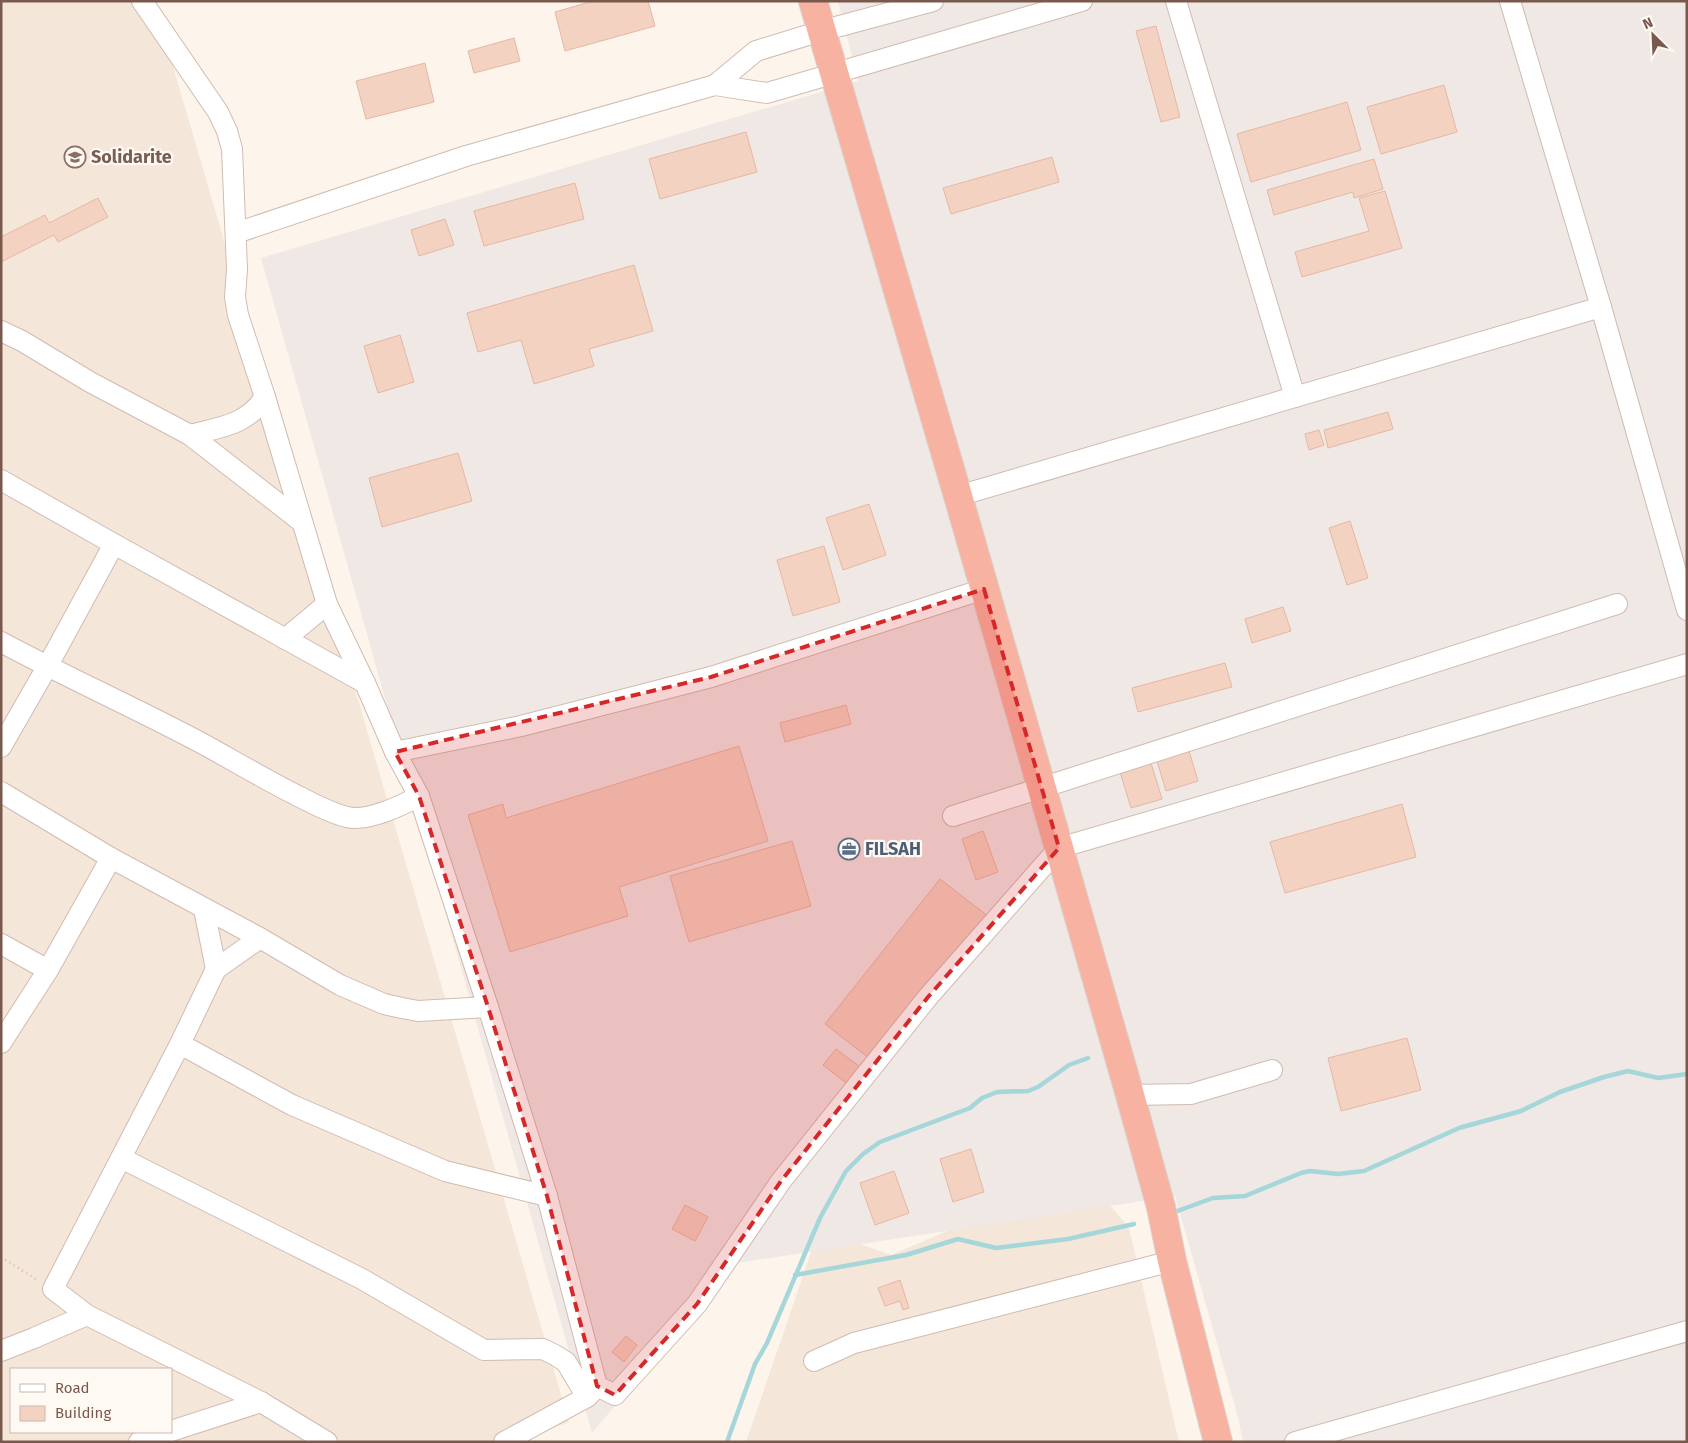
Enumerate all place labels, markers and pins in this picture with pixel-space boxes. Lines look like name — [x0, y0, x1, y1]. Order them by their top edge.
school or university icon: Solidarite — [63, 145, 87, 169]
place label: Solidarite — [91, 146, 172, 168]
office icon: FILSAH — [837, 837, 861, 861]
place label: FILSAH — [865, 838, 921, 860]

